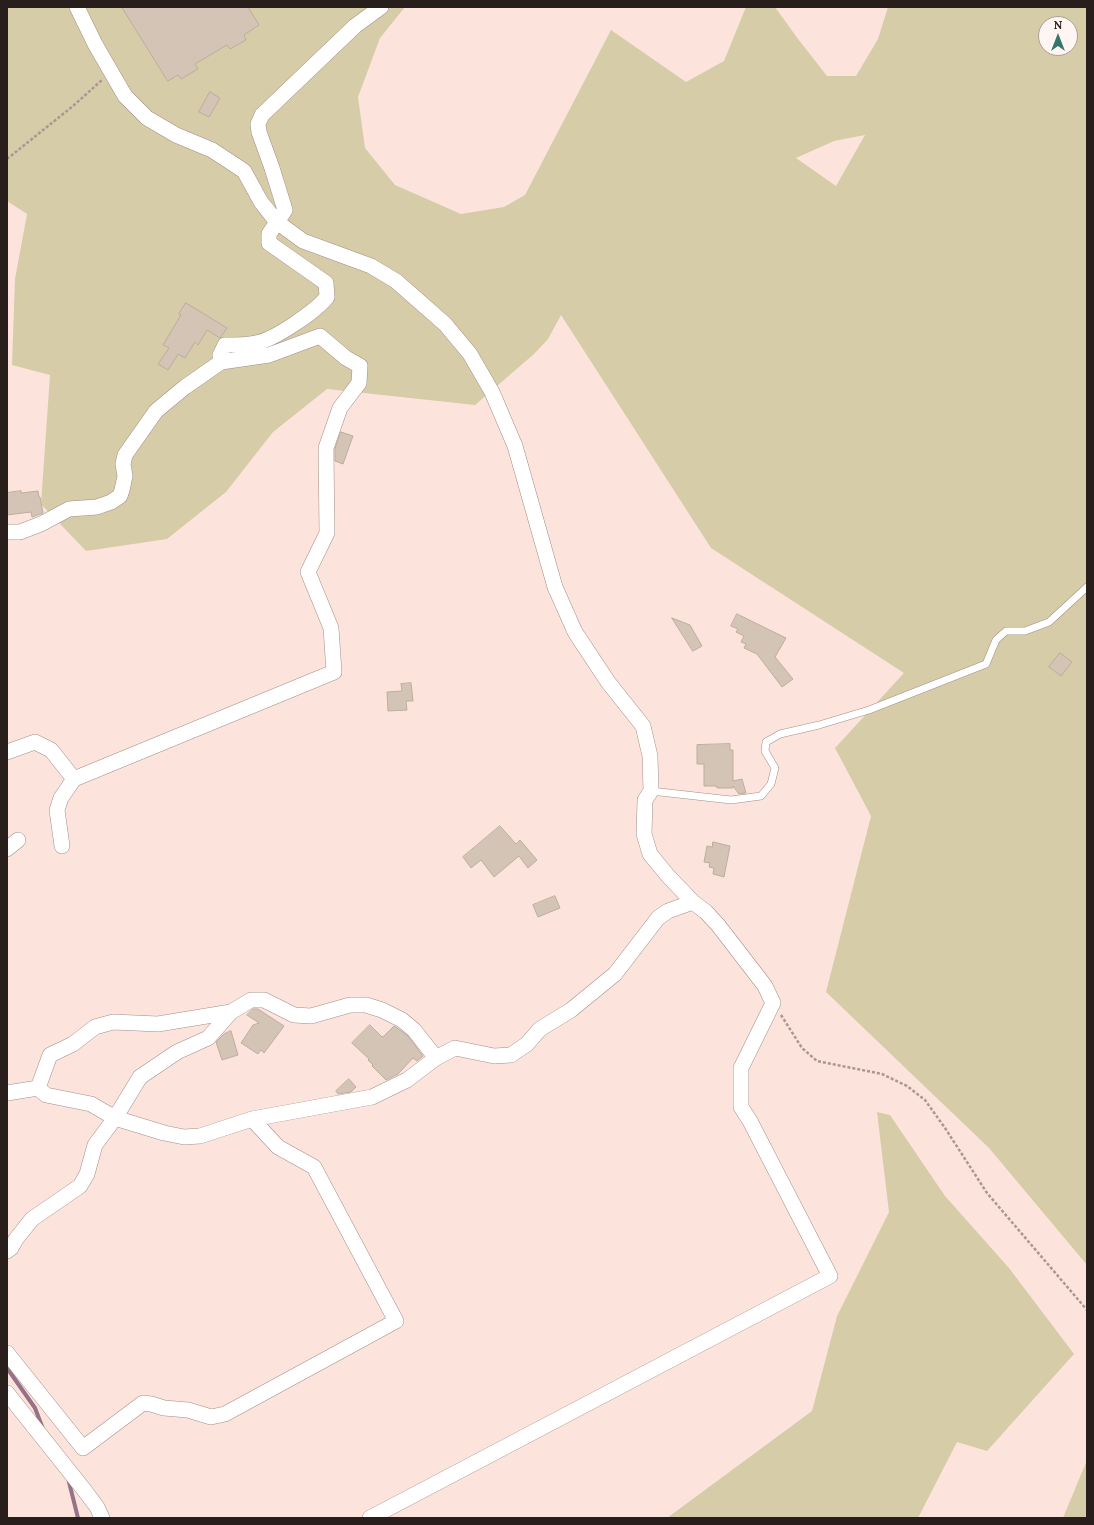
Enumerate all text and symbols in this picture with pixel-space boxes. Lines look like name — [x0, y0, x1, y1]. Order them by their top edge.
north arrow — [1038, 16, 1078, 56]
text: N — [1054, 18, 1062, 32]

